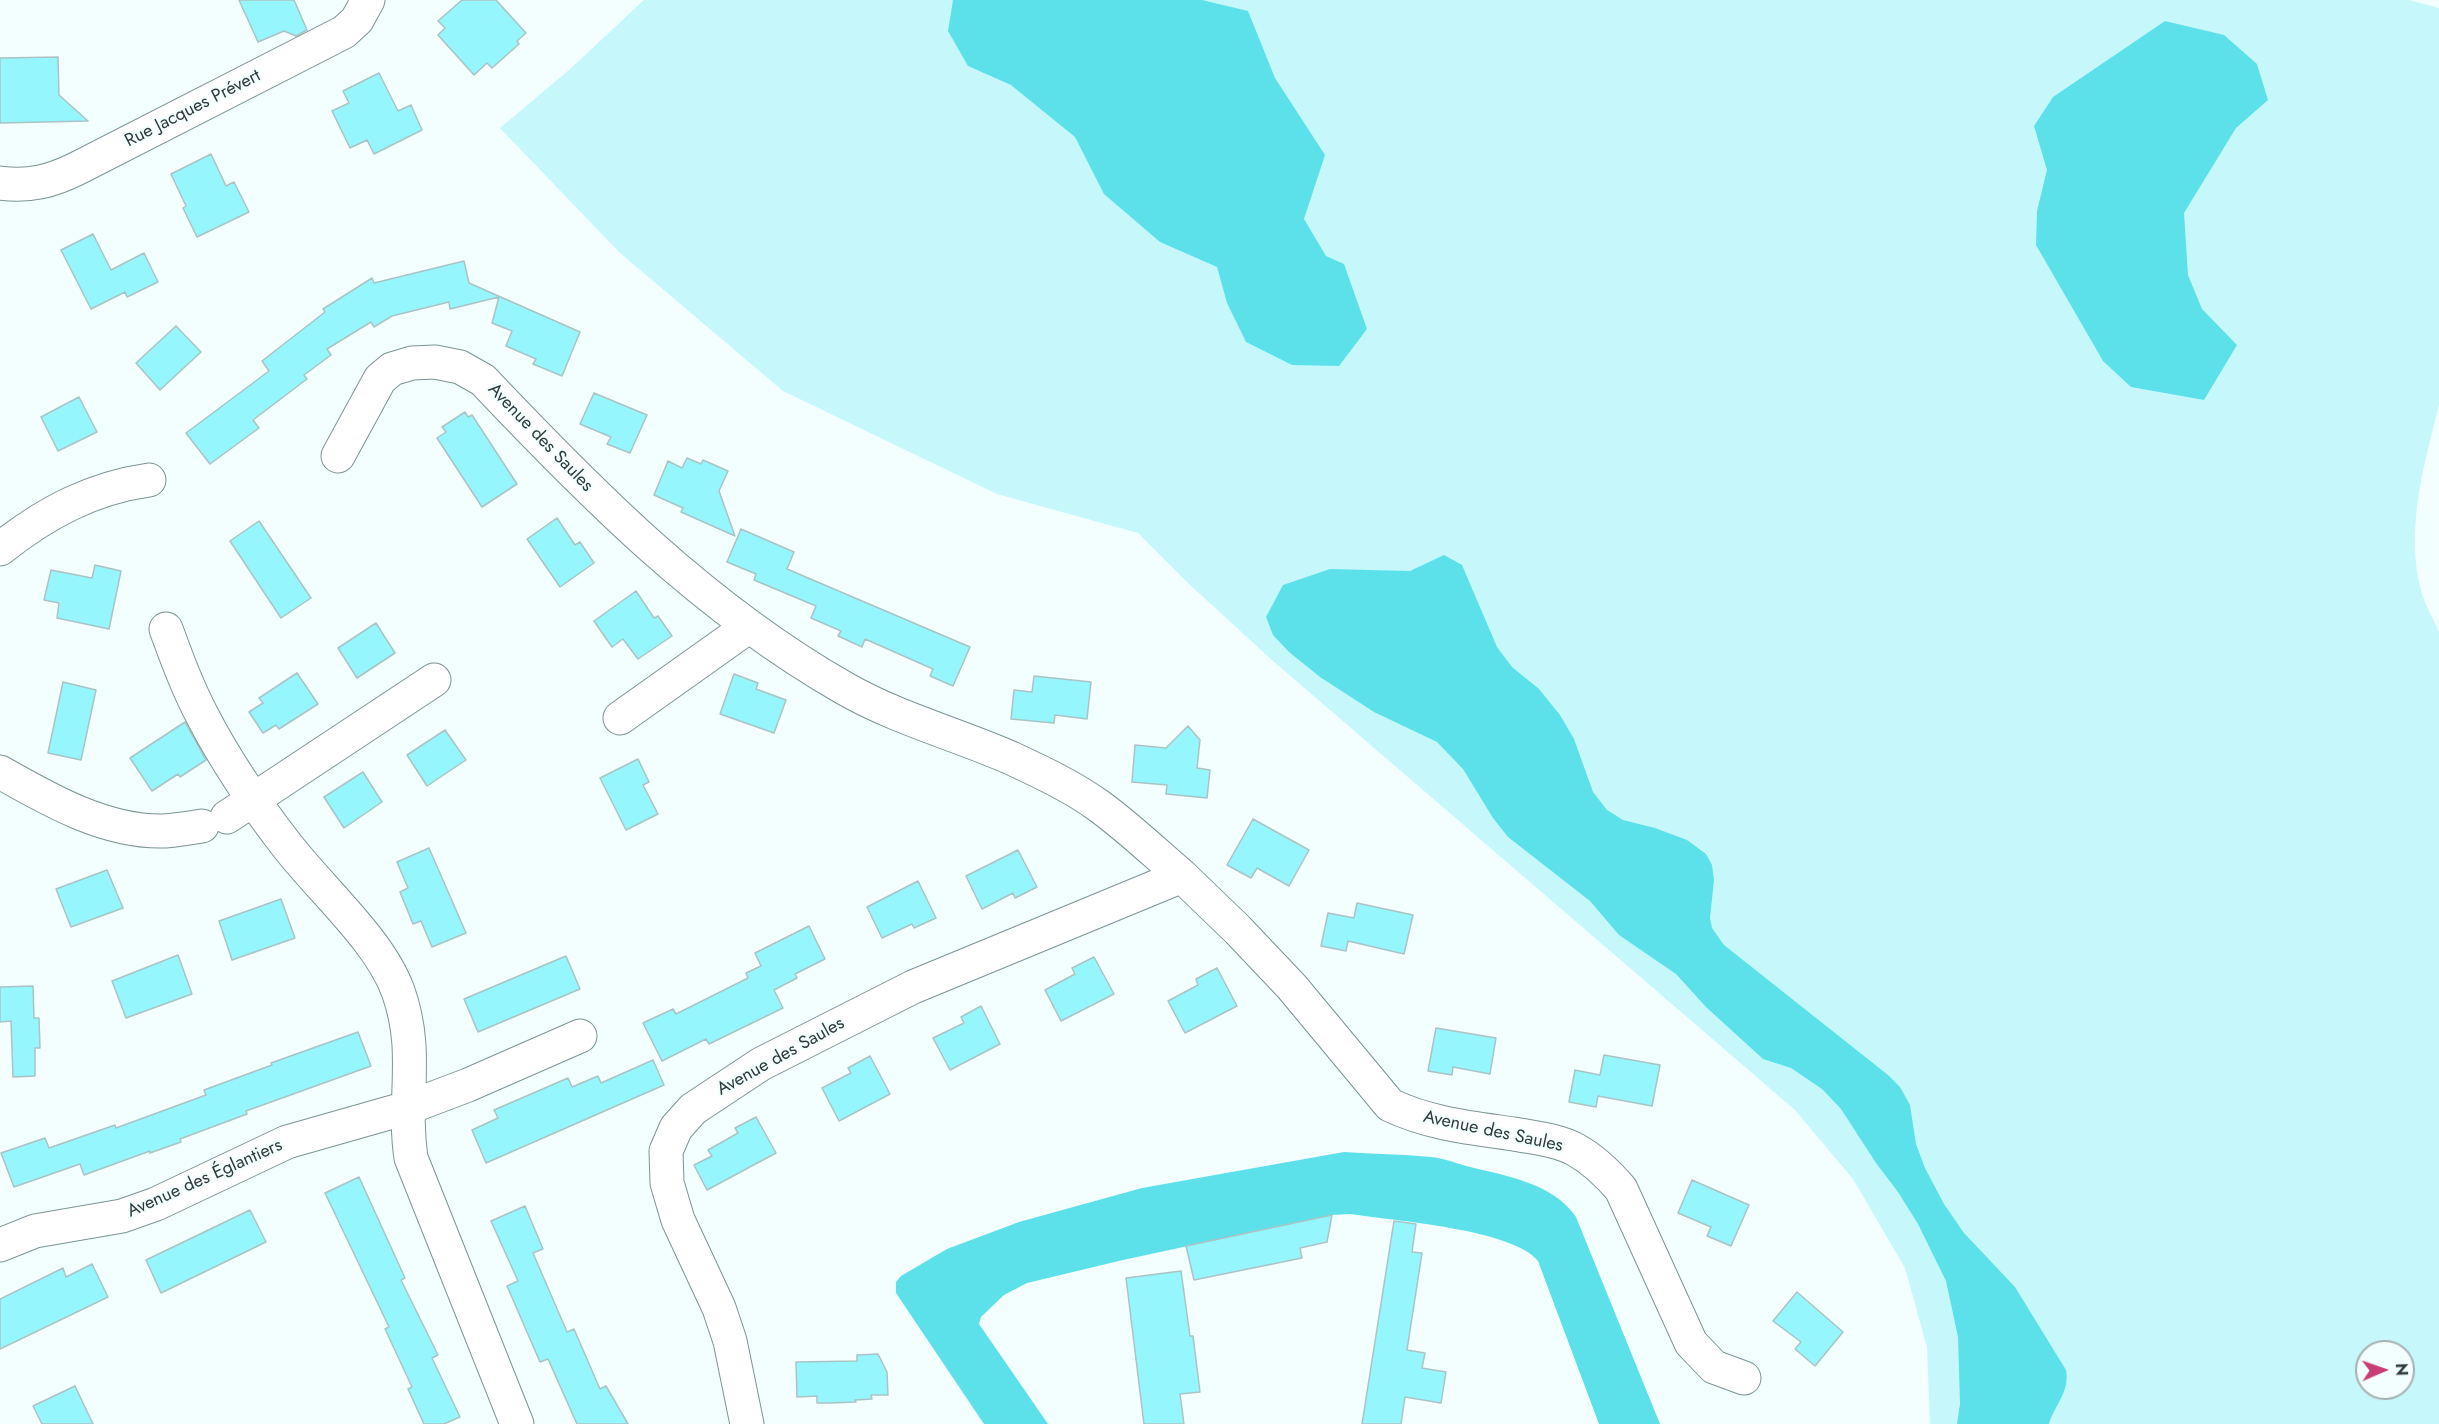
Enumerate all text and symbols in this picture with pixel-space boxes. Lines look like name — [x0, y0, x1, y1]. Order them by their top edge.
street label: Rue Jacques Prévert — [122, 65, 264, 153]
street label: Avenue des Saules — [483, 379, 597, 497]
street label: Avenue des Saules — [714, 1013, 848, 1101]
street label: Avenue des Saules — [1421, 1107, 1565, 1157]
street label: Avenue des Églantiers — [124, 1135, 286, 1223]
north arrow — [2355, 1340, 2415, 1400]
text: N — [2390, 1363, 2413, 1376]

